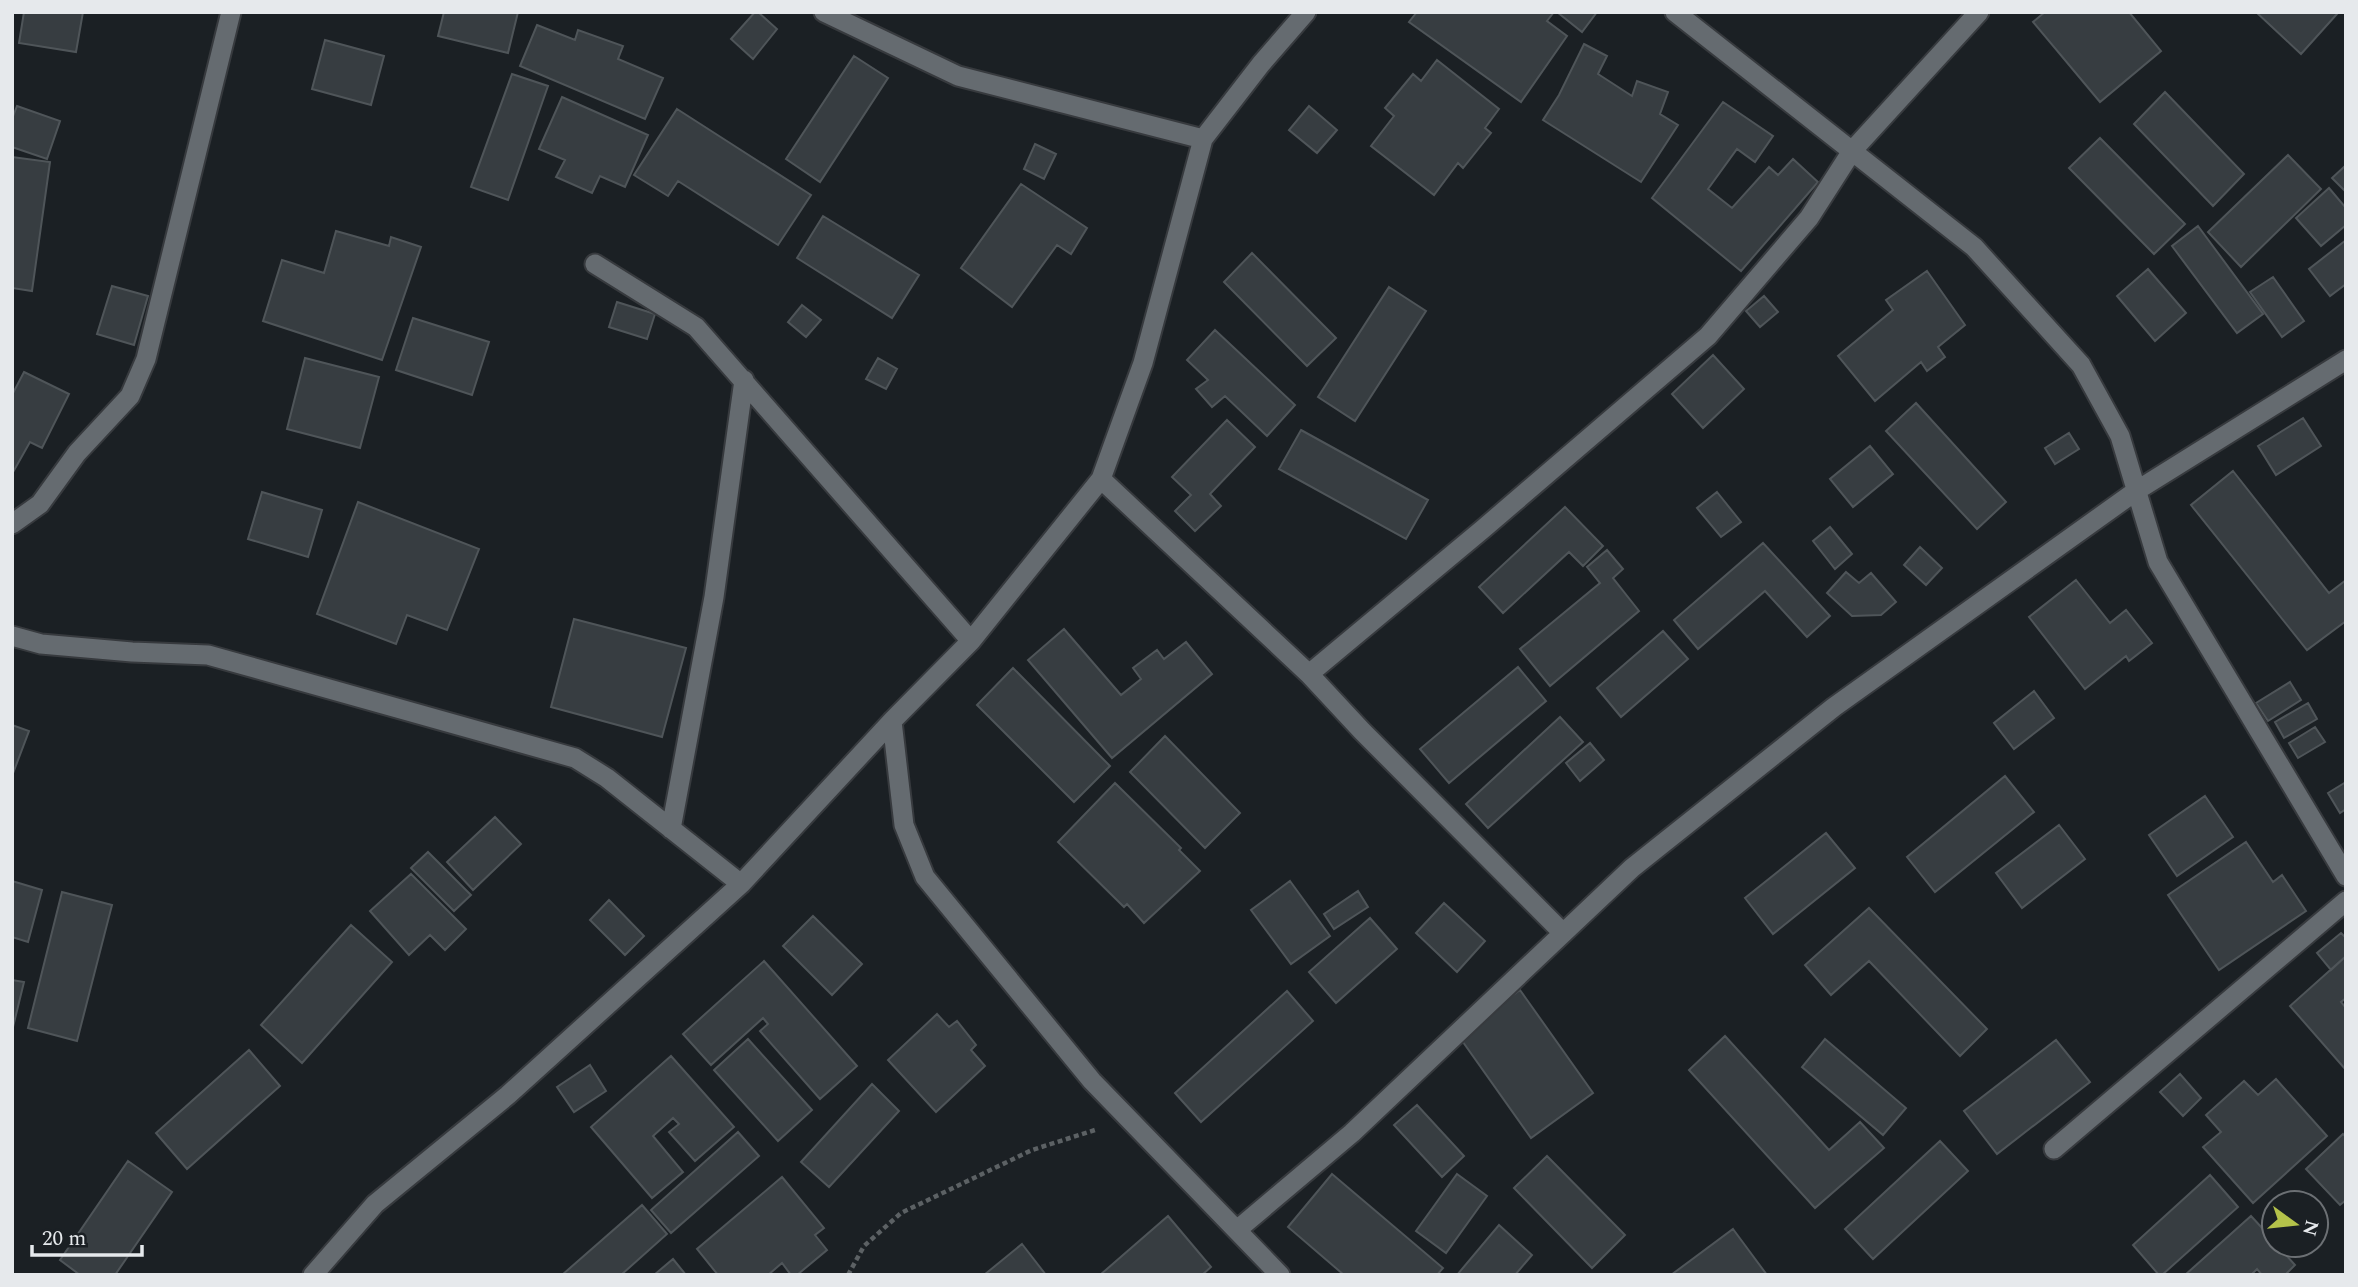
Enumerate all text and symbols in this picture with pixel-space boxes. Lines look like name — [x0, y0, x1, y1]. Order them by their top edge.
north arrow — [2260, 1189, 2330, 1259]
scale bar — [32, 1214, 142, 1258]
text: N — [2294, 1217, 2326, 1239]
text: 20 m — [42, 1223, 86, 1255]

